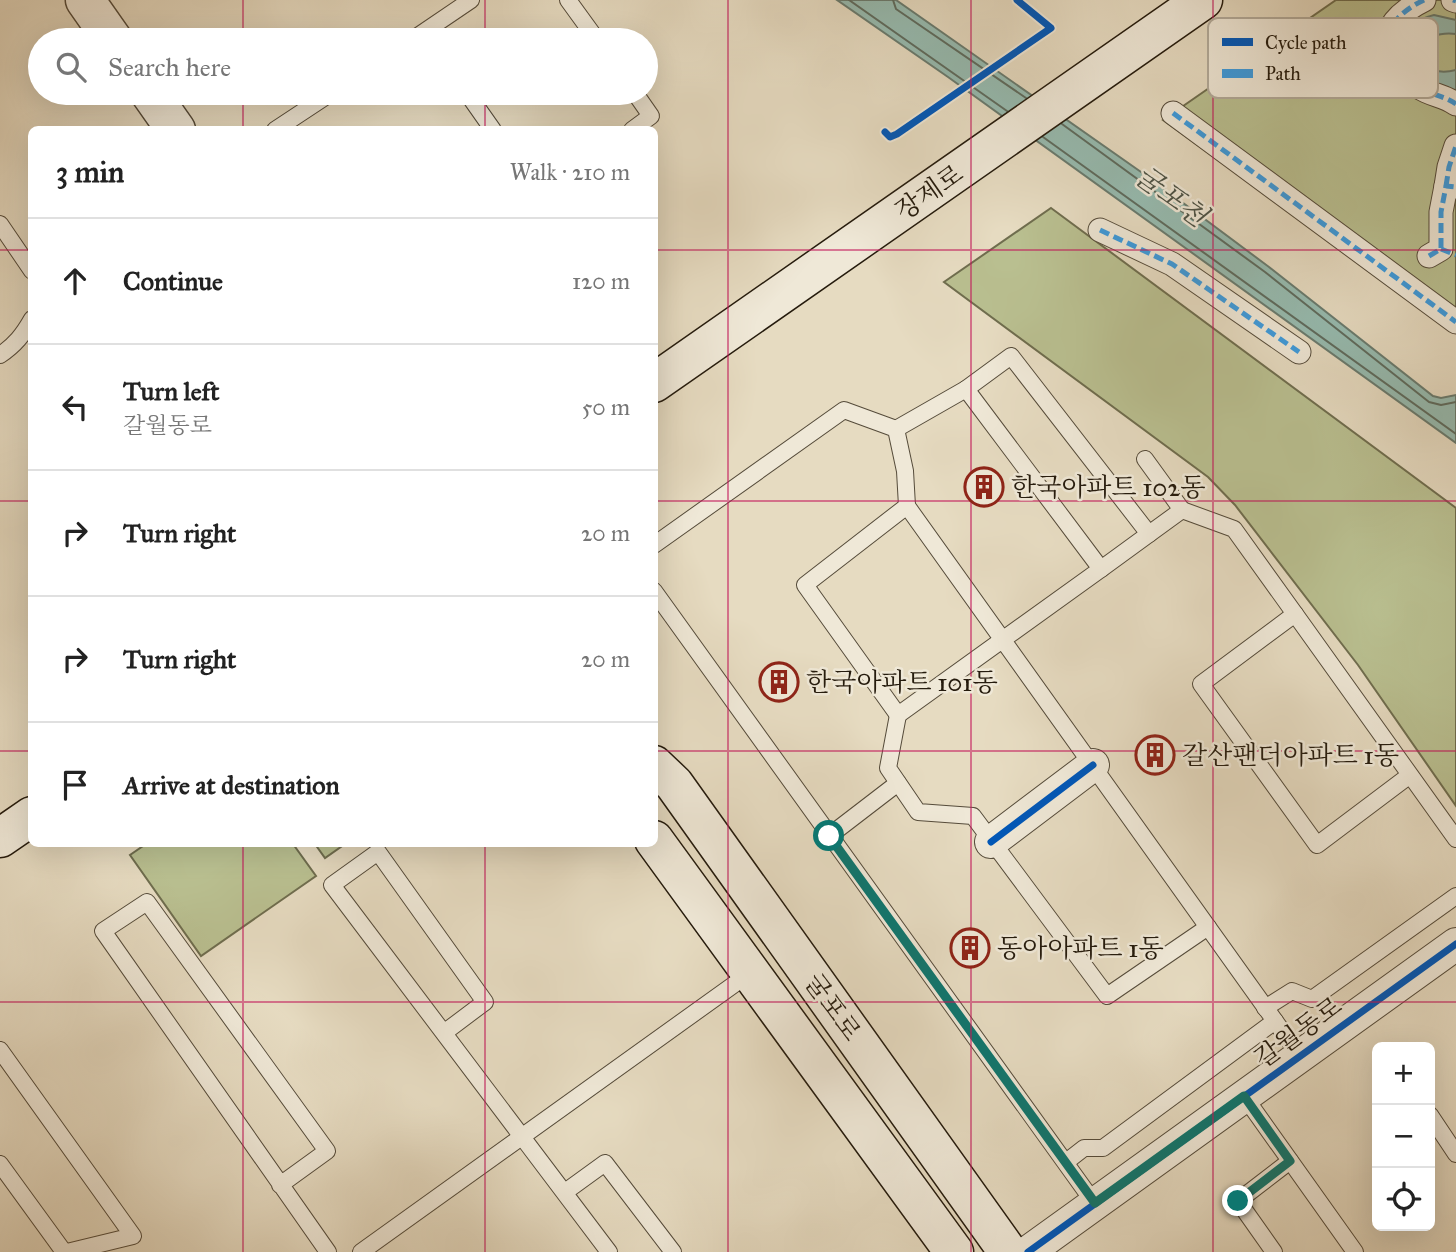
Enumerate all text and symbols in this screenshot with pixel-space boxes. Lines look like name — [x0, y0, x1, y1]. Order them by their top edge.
legend — [1208, 18, 1438, 98]
search box — [28, 28, 658, 105]
text: Cycle path — [1265, 31, 1347, 54]
icon: search — [52, 48, 90, 86]
text: Search here — [108, 51, 231, 83]
text: Path — [1265, 62, 1301, 85]
text: 3 min — [56, 154, 124, 190]
street label: 장제로 — [889, 157, 969, 227]
text: Walk · 210 m — [510, 158, 630, 186]
water label: 굴포천 — [1128, 158, 1216, 235]
icon: ahead — [56, 262, 94, 300]
text: Continue — [123, 265, 223, 297]
text: 120 m — [572, 267, 630, 295]
text: Turn left — [123, 375, 219, 407]
icon: left — [56, 388, 94, 426]
text: 50 m — [582, 393, 630, 421]
text: 갈월동로 — [123, 411, 212, 439]
building icon: 한국아파트 102동 — [963, 466, 1005, 508]
place label: 한국아파트 102동 — [1011, 471, 1205, 503]
icon: right — [56, 514, 94, 552]
text: Turn right — [123, 517, 236, 549]
text: 20 m — [581, 519, 630, 547]
icon: right — [56, 640, 94, 678]
text: Turn right — [123, 643, 236, 675]
text: 20 m — [581, 645, 630, 673]
building icon: 한국아파트 101동 — [758, 661, 800, 703]
place label: 한국아파트 101동 — [806, 666, 998, 698]
building icon: 갈산팬더아파트 1동 — [1134, 734, 1176, 776]
place label: 갈산팬더아파트 1동 — [1182, 739, 1399, 771]
icon: arrive — [56, 766, 94, 804]
text: Arrive at destination — [123, 769, 340, 801]
route start — [813, 820, 844, 851]
building icon: 동아아파트 1동 — [949, 927, 991, 969]
place label: 동아아파트 1동 — [997, 932, 1164, 964]
street label: 굴포로 — [798, 967, 868, 1047]
street label: 갈월동로 — [1248, 990, 1348, 1074]
map controls — [1372, 1042, 1435, 1231]
button: + — [1372, 1042, 1435, 1105]
button: − — [1372, 1105, 1435, 1168]
button: locate — [1372, 1168, 1435, 1231]
route end — [1222, 1185, 1253, 1216]

